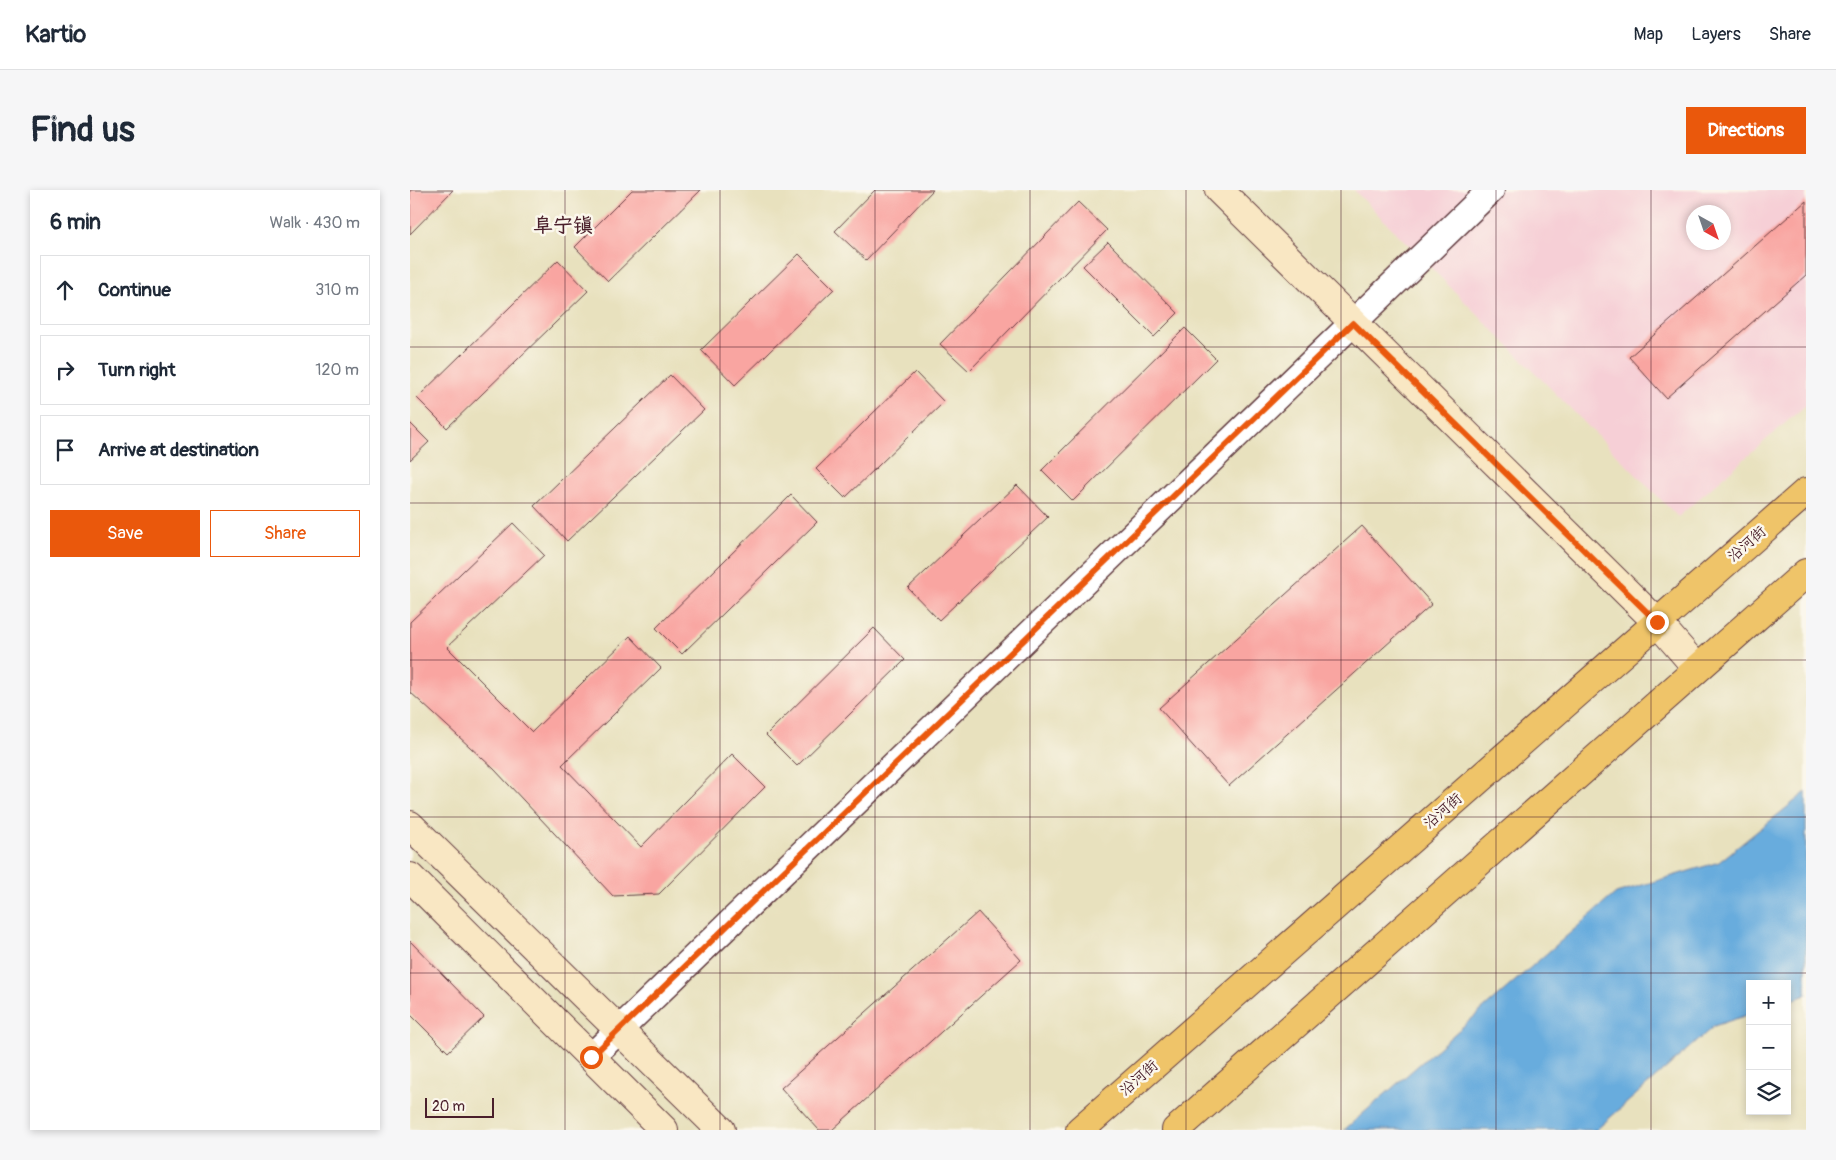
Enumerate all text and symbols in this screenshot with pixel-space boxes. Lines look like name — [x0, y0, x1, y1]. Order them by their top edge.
text: Kartio — [25, 20, 86, 49]
text: Map — [1634, 23, 1663, 46]
text: Layers — [1691, 23, 1741, 46]
text: Share — [1769, 23, 1811, 46]
button: Directions — [1686, 107, 1806, 154]
text: Find us — [30, 108, 135, 152]
north arrow — [1686, 205, 1731, 250]
text: 6 min — [50, 209, 101, 236]
text: Walk · 430 m — [269, 213, 360, 233]
district label: 阜宁镇 — [533, 213, 593, 238]
icon: ahead — [51, 276, 79, 304]
text: Continue — [98, 278, 171, 302]
text: 310 m — [315, 280, 359, 300]
icon: right — [51, 356, 79, 384]
text: Turn right — [98, 358, 176, 382]
text: 120 m — [315, 360, 359, 380]
icon: arrive — [51, 436, 79, 464]
text: Arrive at destination — [98, 438, 259, 462]
button: Save — [50, 510, 200, 557]
button: Share — [210, 510, 360, 557]
street label: 沿河街 — [1724, 522, 1770, 566]
route end — [1646, 611, 1669, 634]
street label: 沿河街 — [1420, 789, 1466, 833]
map controls — [1746, 980, 1791, 1115]
button: + — [1746, 980, 1791, 1025]
button: − — [1746, 1025, 1791, 1070]
route start — [580, 1046, 603, 1069]
street label: 沿河街 — [1116, 1056, 1162, 1100]
button: layers — [1746, 1070, 1791, 1115]
scale bar — [425, 1095, 494, 1118]
text: 20 m — [432, 1098, 465, 1115]

